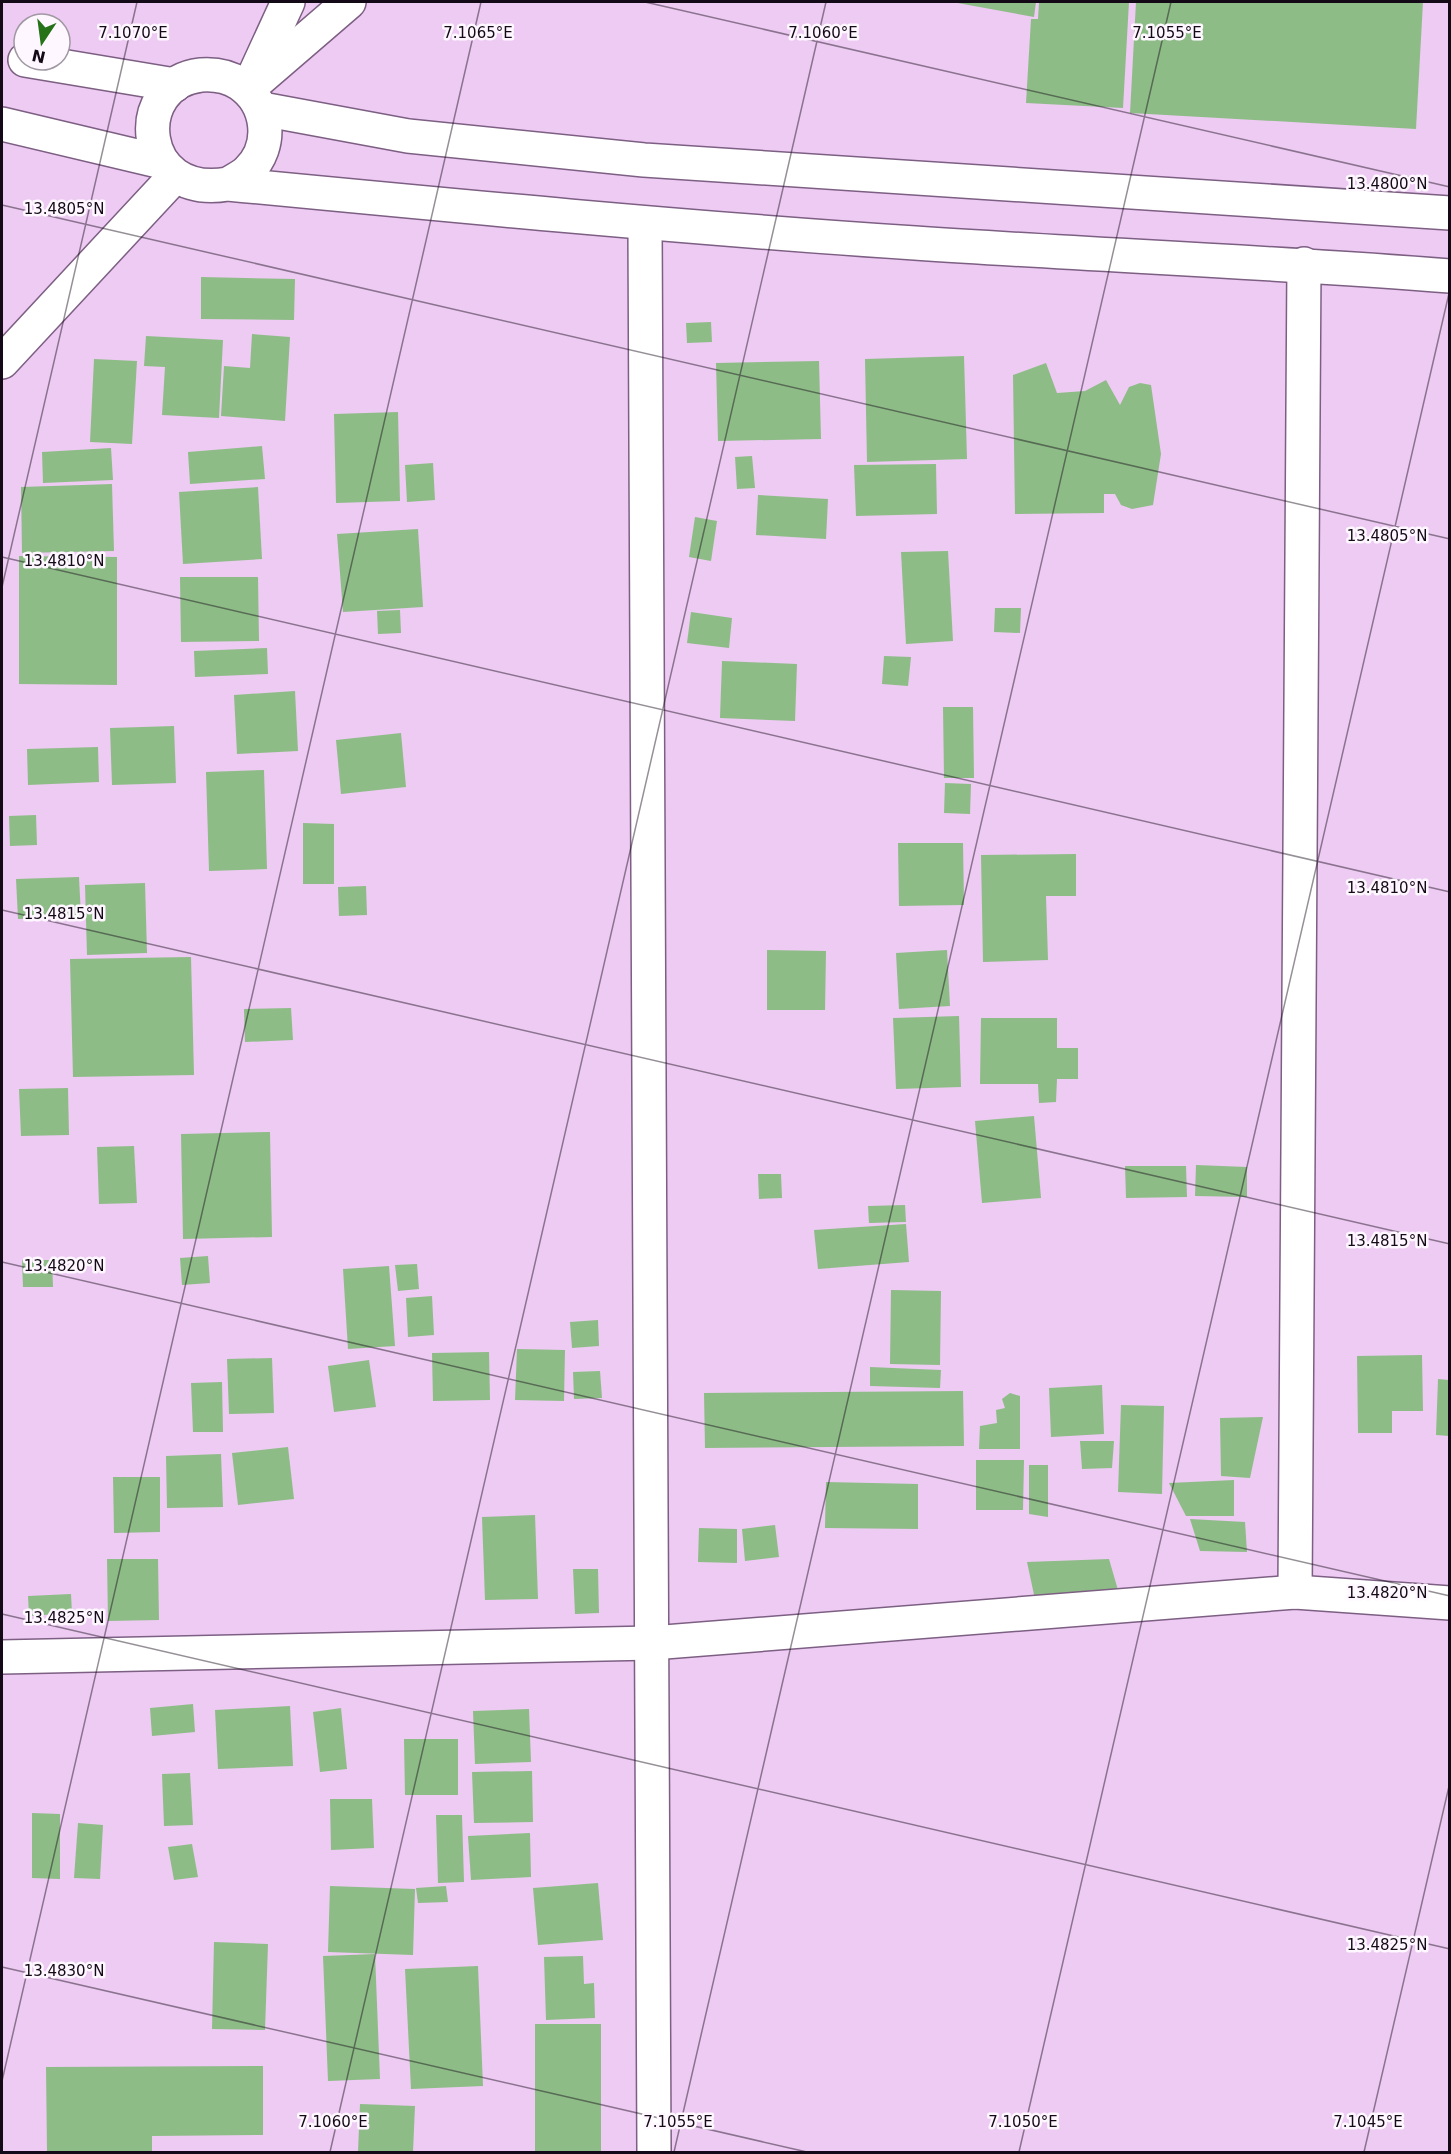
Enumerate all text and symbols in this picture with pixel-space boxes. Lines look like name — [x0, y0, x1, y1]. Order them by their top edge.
north arrow — [12, 12, 72, 72]
text: 7.1070°E — [98, 24, 168, 42]
text: 7.1065°E — [443, 24, 513, 42]
text: 7.1060°E — [788, 24, 858, 42]
text: 7.1055°E — [1132, 24, 1202, 42]
text: N — [30, 45, 47, 67]
text: 13.4800°N — [1347, 175, 1427, 193]
text: 13.4805°N — [24, 200, 104, 218]
text: 13.4805°N — [1347, 527, 1427, 545]
text: 13.4810°N — [24, 552, 104, 570]
text: 13.4810°N — [1347, 879, 1427, 897]
text: 13.4815°N — [24, 905, 104, 923]
text: 13.4815°N — [1347, 1232, 1427, 1250]
text: 13.4820°N — [24, 1257, 104, 1275]
text: 13.4820°N — [1347, 1584, 1427, 1602]
text: 13.4825°N — [24, 1609, 104, 1627]
text: 13.4825°N — [1347, 1936, 1427, 1954]
text: 13.4830°N — [24, 1962, 104, 1980]
text: 7.1060°E — [298, 2113, 368, 2131]
text: 7.1055°E — [643, 2113, 713, 2131]
text: 7.1050°E — [988, 2113, 1058, 2131]
text: 7.1045°E — [1333, 2113, 1403, 2131]

